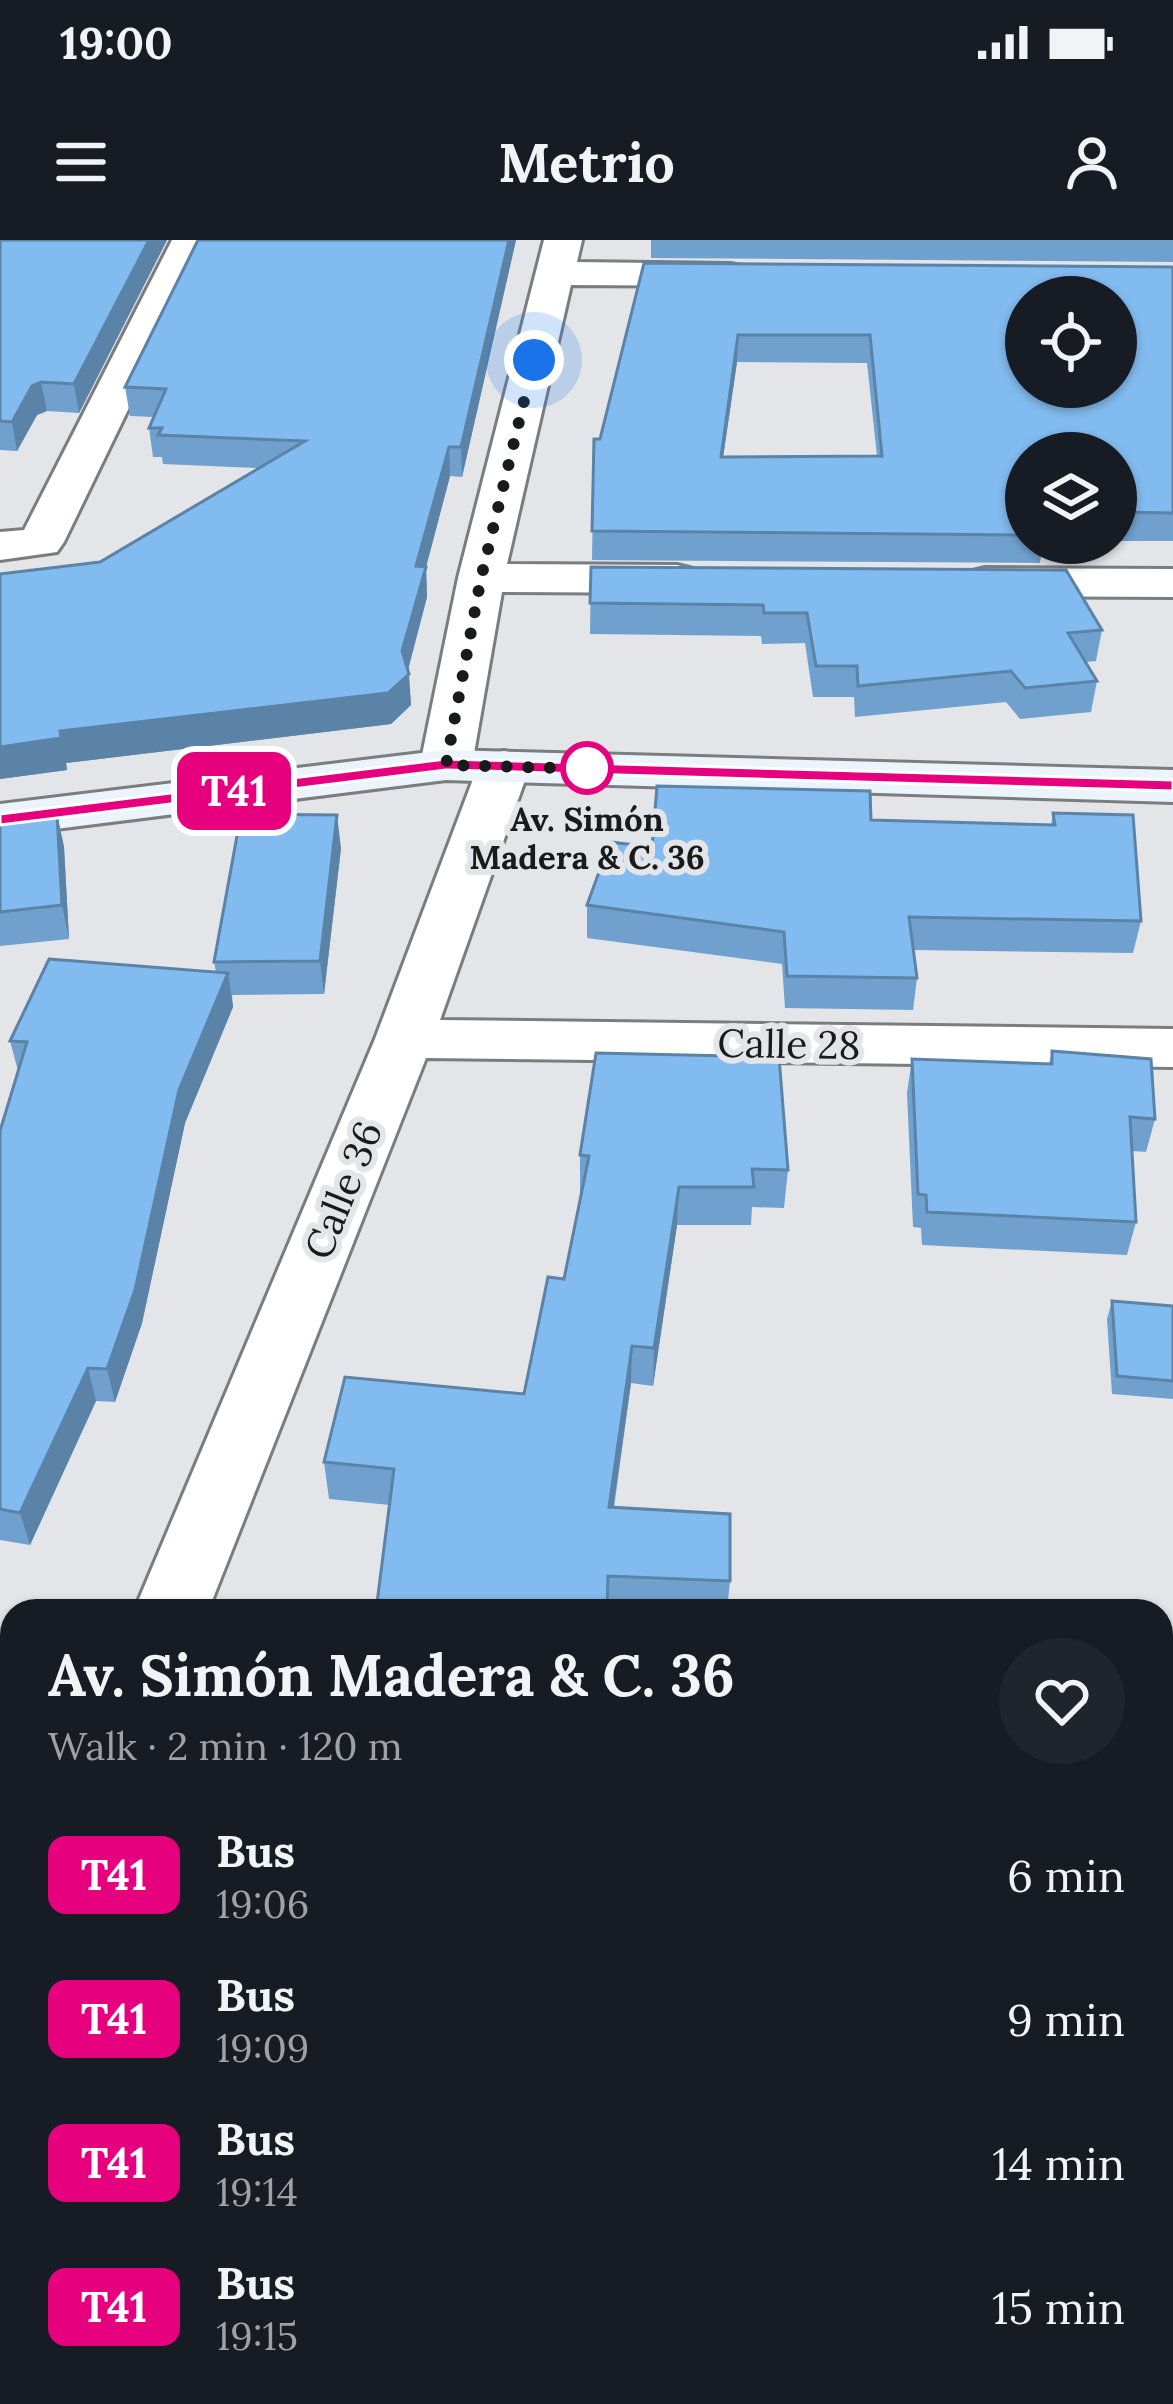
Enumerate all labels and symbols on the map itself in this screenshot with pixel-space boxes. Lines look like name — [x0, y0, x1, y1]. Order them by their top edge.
your location — [504, 330, 564, 390]
marker: Av. Simón Madera & C. 36 — [562, 743, 612, 793]
line badge: T41 — [165, 752, 303, 830]
place label: Av. Simón Madera & C. 36 — [469, 798, 705, 878]
street label: Calle 28 — [717, 1018, 861, 1070]
street label: Calle 36 — [293, 1114, 393, 1266]

